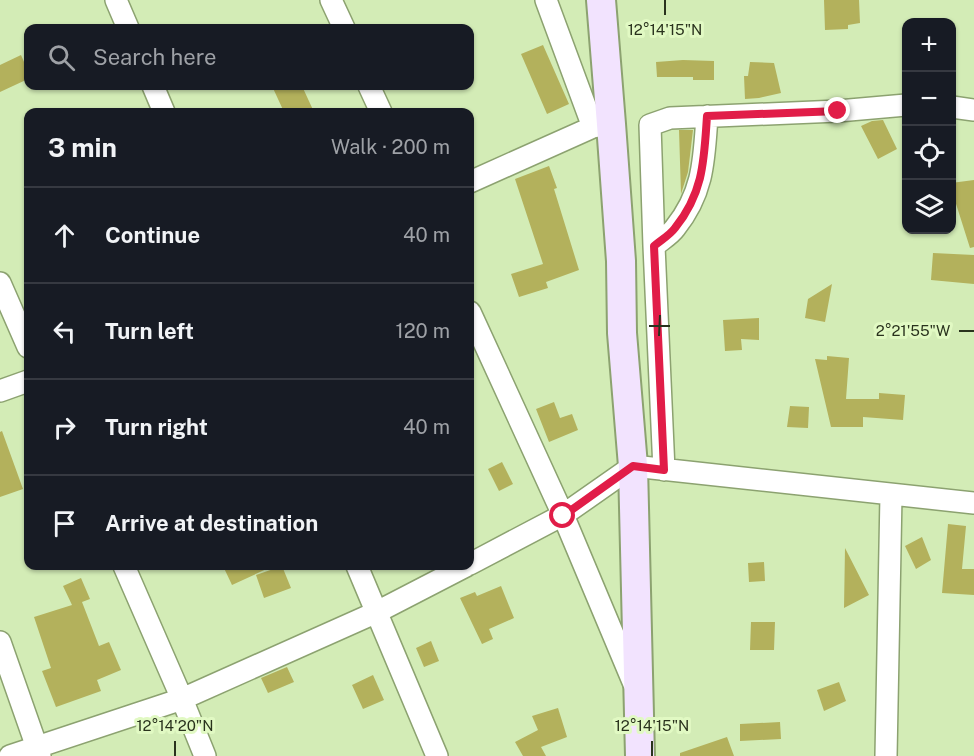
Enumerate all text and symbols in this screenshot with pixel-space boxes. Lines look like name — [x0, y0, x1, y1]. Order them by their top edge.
map controls — [902, 18, 956, 234]
button: + — [902, 18, 956, 72]
text: 12°14'15"N — [628, 21, 702, 38]
search box — [24, 24, 474, 90]
icon: search — [45, 41, 78, 74]
text: Search here — [93, 44, 217, 70]
button: − — [902, 72, 956, 126]
route end — [824, 97, 850, 123]
button: locate — [902, 126, 956, 180]
text: 3 min — [48, 132, 117, 163]
text: Walk · 200 m — [331, 135, 450, 159]
button: layers — [902, 180, 956, 234]
icon: ahead — [48, 219, 81, 252]
text: Continue — [105, 222, 200, 248]
text: 40 m — [403, 223, 450, 247]
icon: left — [48, 315, 81, 348]
text: Turn left — [105, 318, 194, 344]
text: 120 m — [396, 319, 450, 343]
text: 2°21'55"W — [876, 322, 950, 339]
icon: right — [48, 411, 81, 444]
text: Turn right — [105, 414, 208, 440]
text: 40 m — [403, 415, 450, 439]
route start — [549, 502, 575, 528]
icon: arrive — [48, 507, 81, 540]
text: Arrive at destination — [105, 510, 318, 536]
text: 12°14'20"N — [136, 717, 214, 734]
text: 12°14'15"N — [615, 717, 689, 734]

